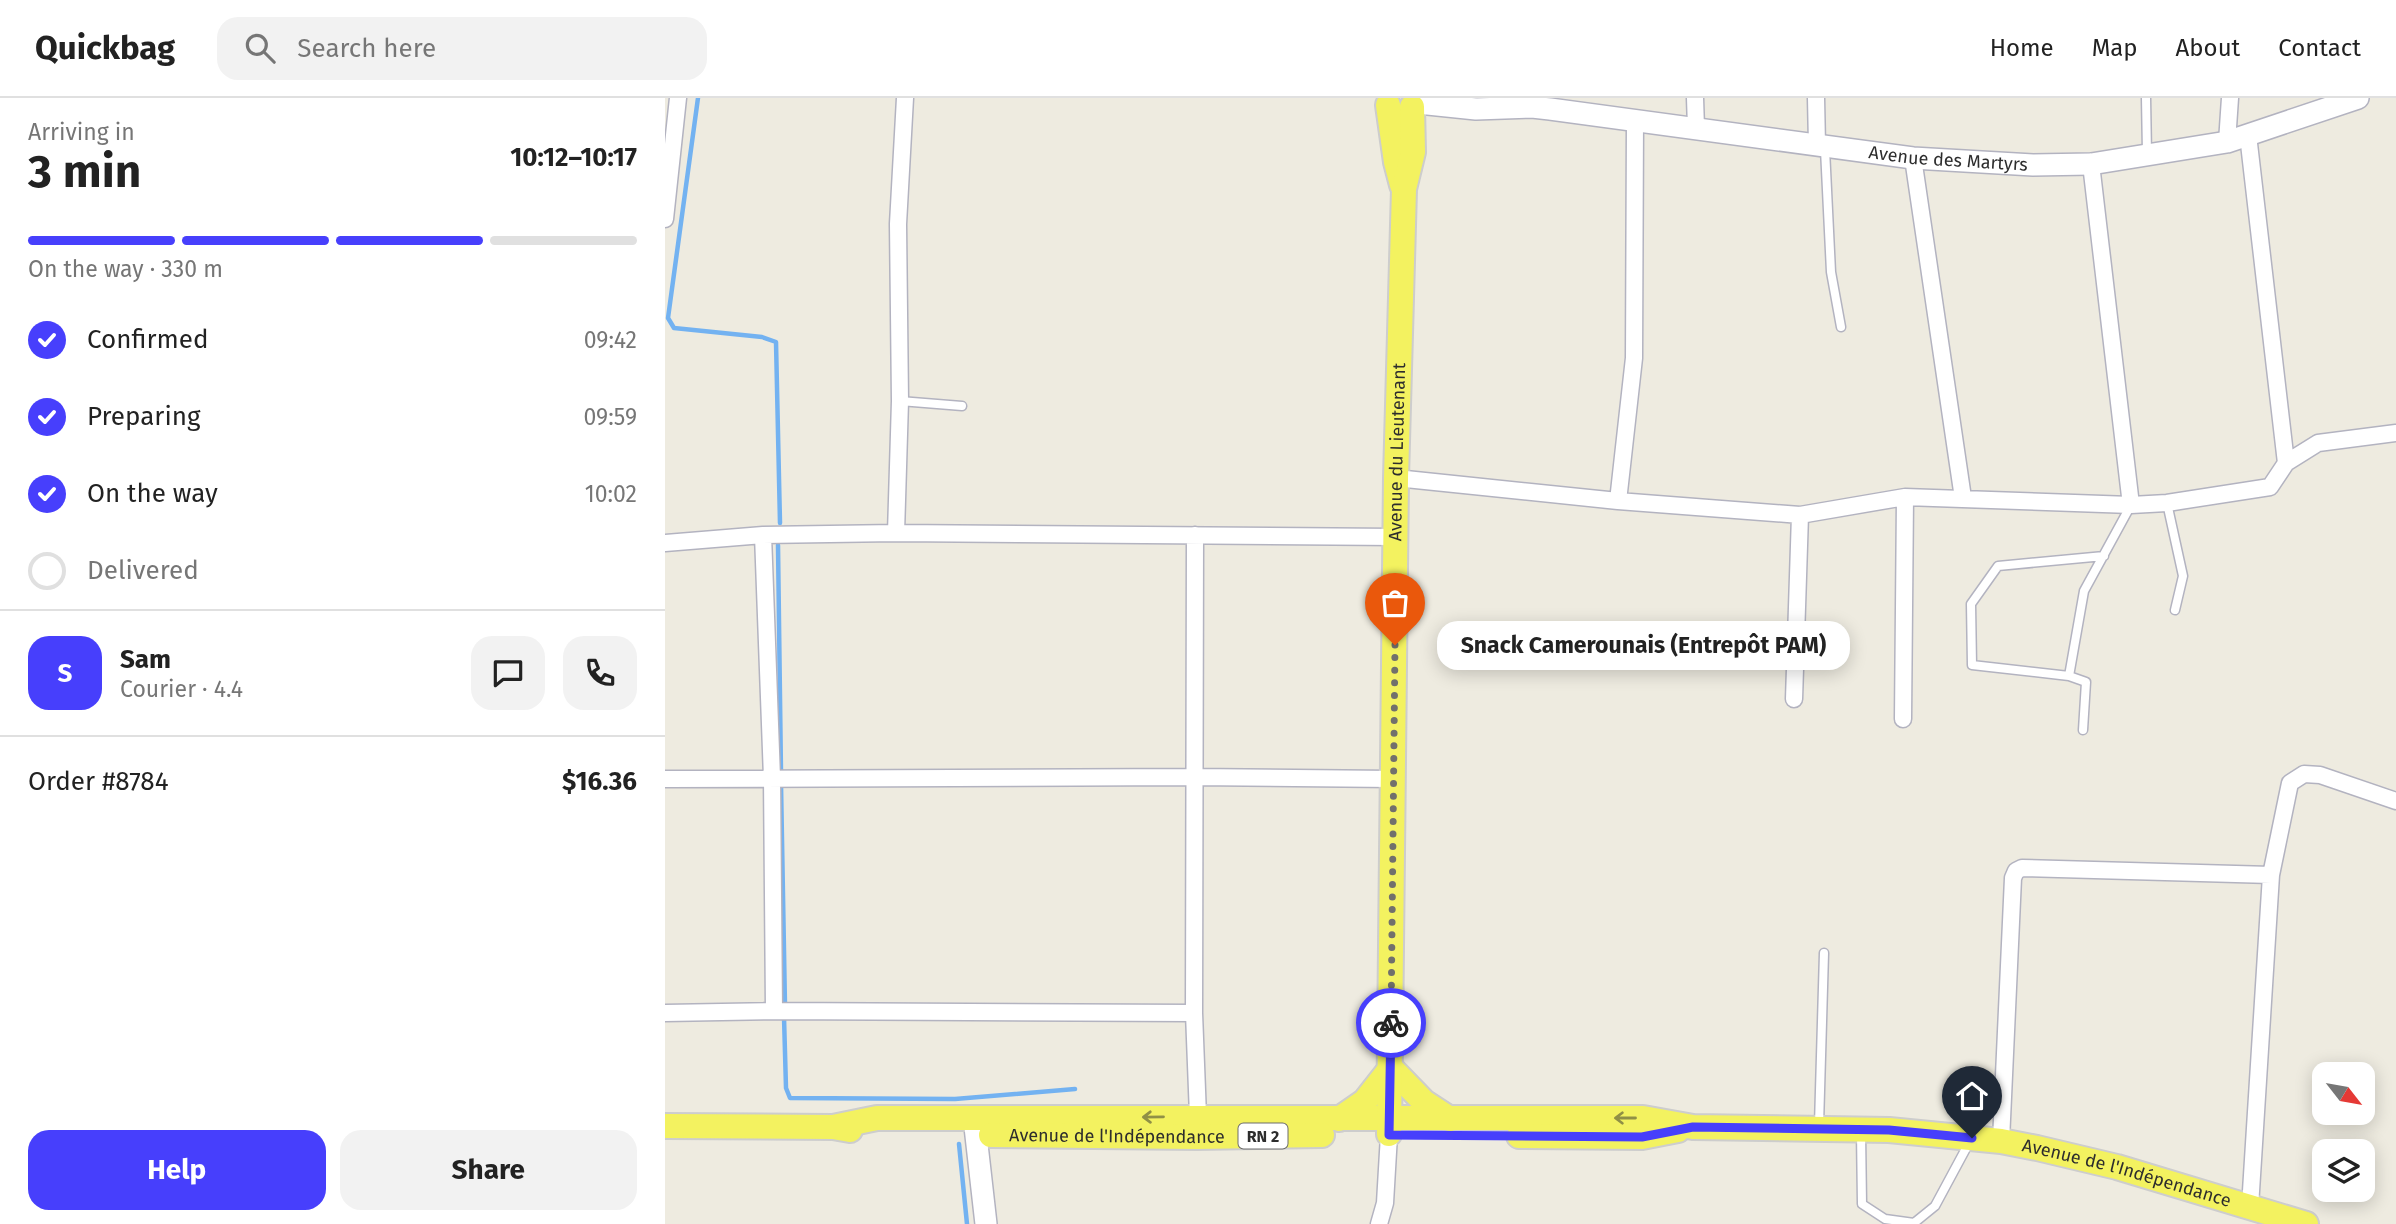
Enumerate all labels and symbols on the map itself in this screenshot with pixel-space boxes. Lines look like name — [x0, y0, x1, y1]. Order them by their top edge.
street label: Avenue des Martyrs — [1867, 141, 2028, 176]
street label: Avenue du Lieutenant — [1384, 362, 1410, 541]
pin — [1365, 573, 1425, 645]
callout: Snack Camerounais (Entrepôt PAM) — [1437, 620, 1850, 670]
courier — [1356, 988, 1426, 1058]
north arrow — [2312, 1062, 2375, 1125]
pin — [1942, 1066, 2002, 1138]
one-way arrow — [1142, 1110, 1165, 1124]
one-way arrow — [1614, 1112, 1637, 1125]
street label: Avenue de l'Indépendance — [1009, 1124, 1225, 1148]
road number: RN 2 — [1239, 1124, 1287, 1148]
street label: Avenue de l'Indépendance — [2020, 1134, 2234, 1212]

